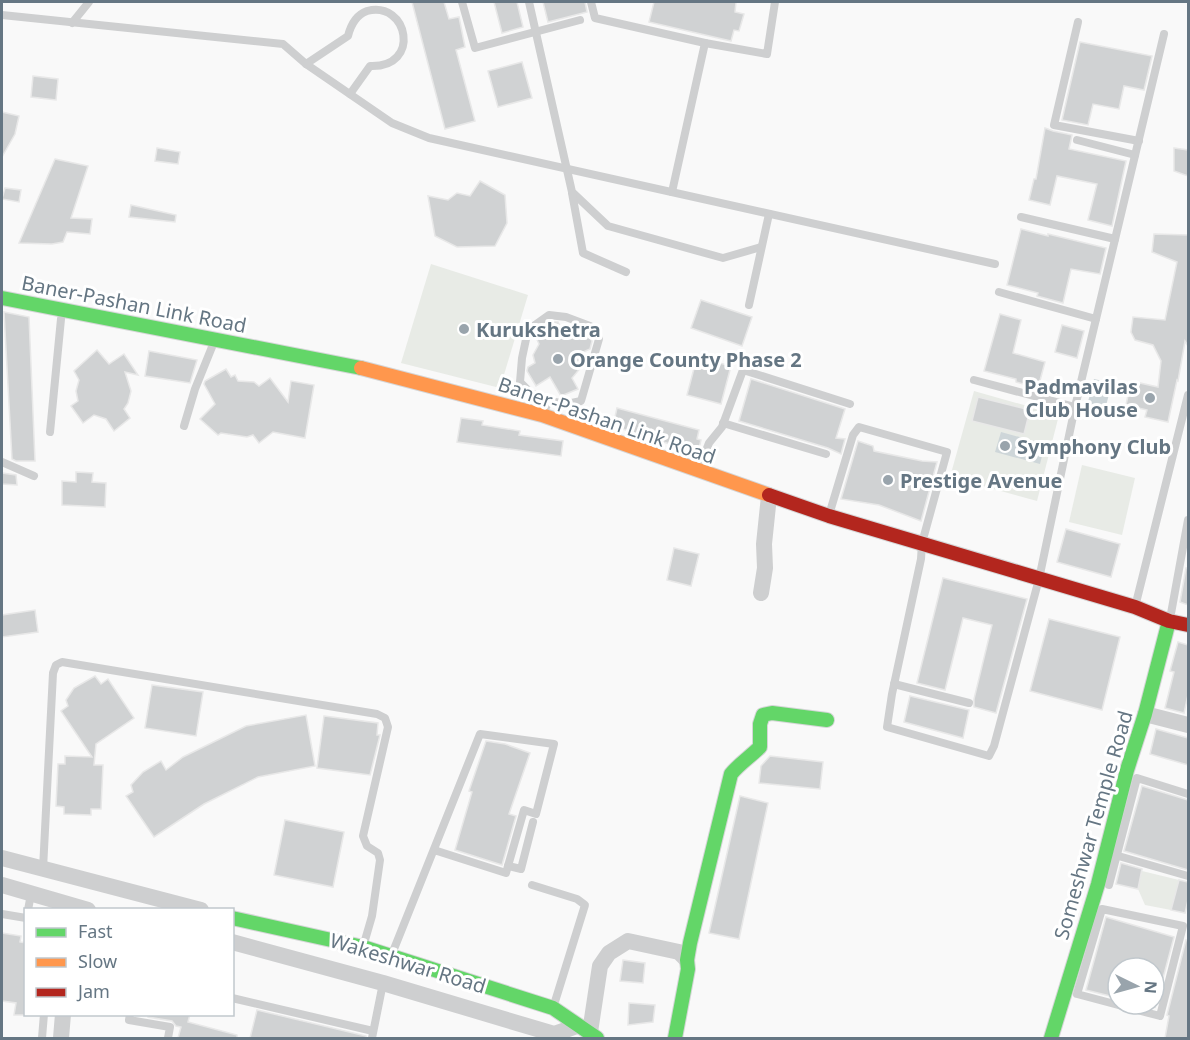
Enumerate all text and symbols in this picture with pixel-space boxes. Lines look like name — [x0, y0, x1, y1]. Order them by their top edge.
street label: Baner-Pashan Link Road — [19, 269, 249, 339]
place label: Kurukshetra — [476, 316, 601, 343]
marker: Kurukshetra — [457, 322, 471, 336]
place label: Orange County Phase 2 — [570, 346, 802, 373]
marker: Orange County Phase 2 — [551, 352, 565, 366]
street label: Baner-Pashan Link Road — [495, 370, 719, 470]
place label: Padmavilas Club House — [1024, 373, 1138, 423]
marker: Padmavilas Club House — [1143, 391, 1157, 405]
place label: Symphony Club — [1017, 433, 1171, 460]
marker: Symphony Club — [998, 439, 1012, 453]
place label: Prestige Avenue — [900, 467, 1063, 494]
marker: Prestige Avenue — [881, 473, 895, 487]
street label: Someshwar Temple Road — [1047, 707, 1139, 943]
legend — [24, 908, 234, 1016]
text: Fast — [78, 919, 113, 943]
street label: Wakeshwar Road — [327, 926, 489, 1000]
text: Slow — [78, 949, 117, 973]
north arrow — [1106, 956, 1166, 1016]
text: Jam — [76, 979, 110, 1003]
text: N — [1139, 980, 1162, 995]

